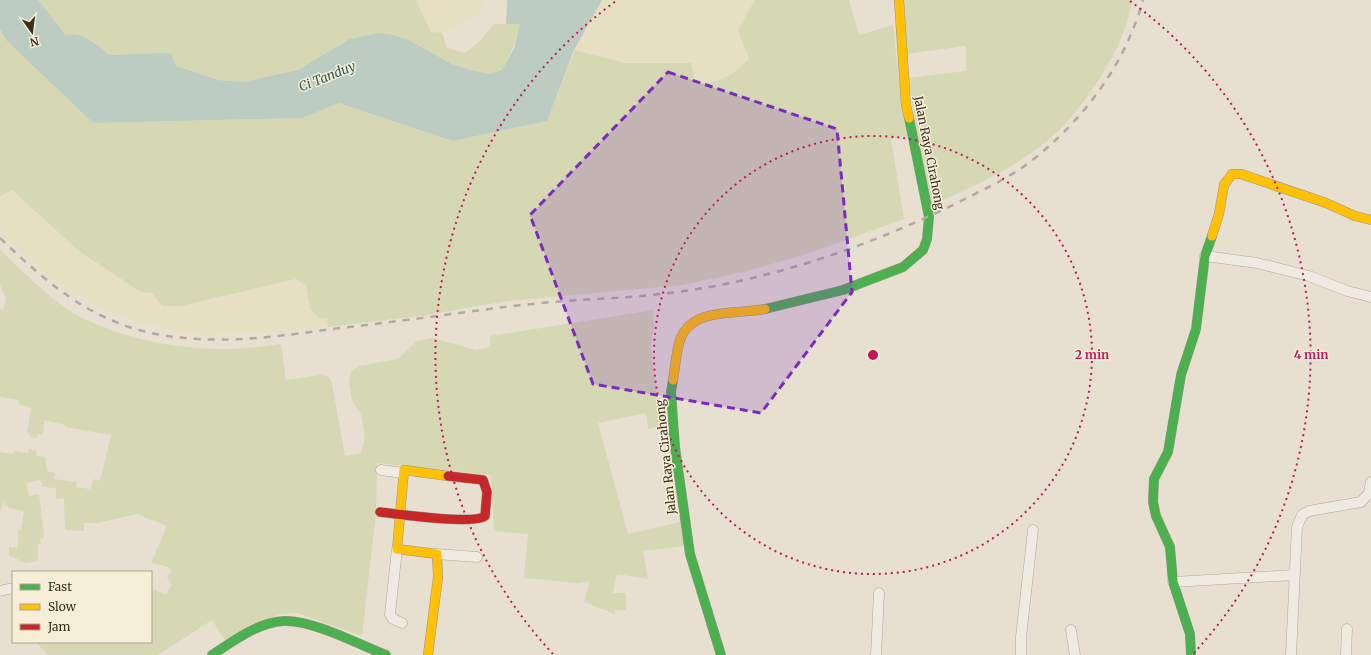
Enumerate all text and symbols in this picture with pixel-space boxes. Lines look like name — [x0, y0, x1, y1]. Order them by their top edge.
north arrow — [12, 12, 52, 52]
text: N — [28, 34, 40, 50]
water label: Ci Tanduy — [296, 57, 358, 96]
street label: Jalan Raya Cirahong — [911, 94, 948, 212]
text: 2 min — [1075, 347, 1109, 362]
text: 4 min — [1294, 347, 1328, 362]
centre of rings — [866, 348, 880, 362]
street label: Jalan Raya Cirahong — [652, 398, 679, 516]
legend — [12, 571, 152, 643]
text: Fast — [48, 579, 72, 594]
text: Slow — [48, 599, 77, 614]
text: Jam — [47, 619, 71, 634]

